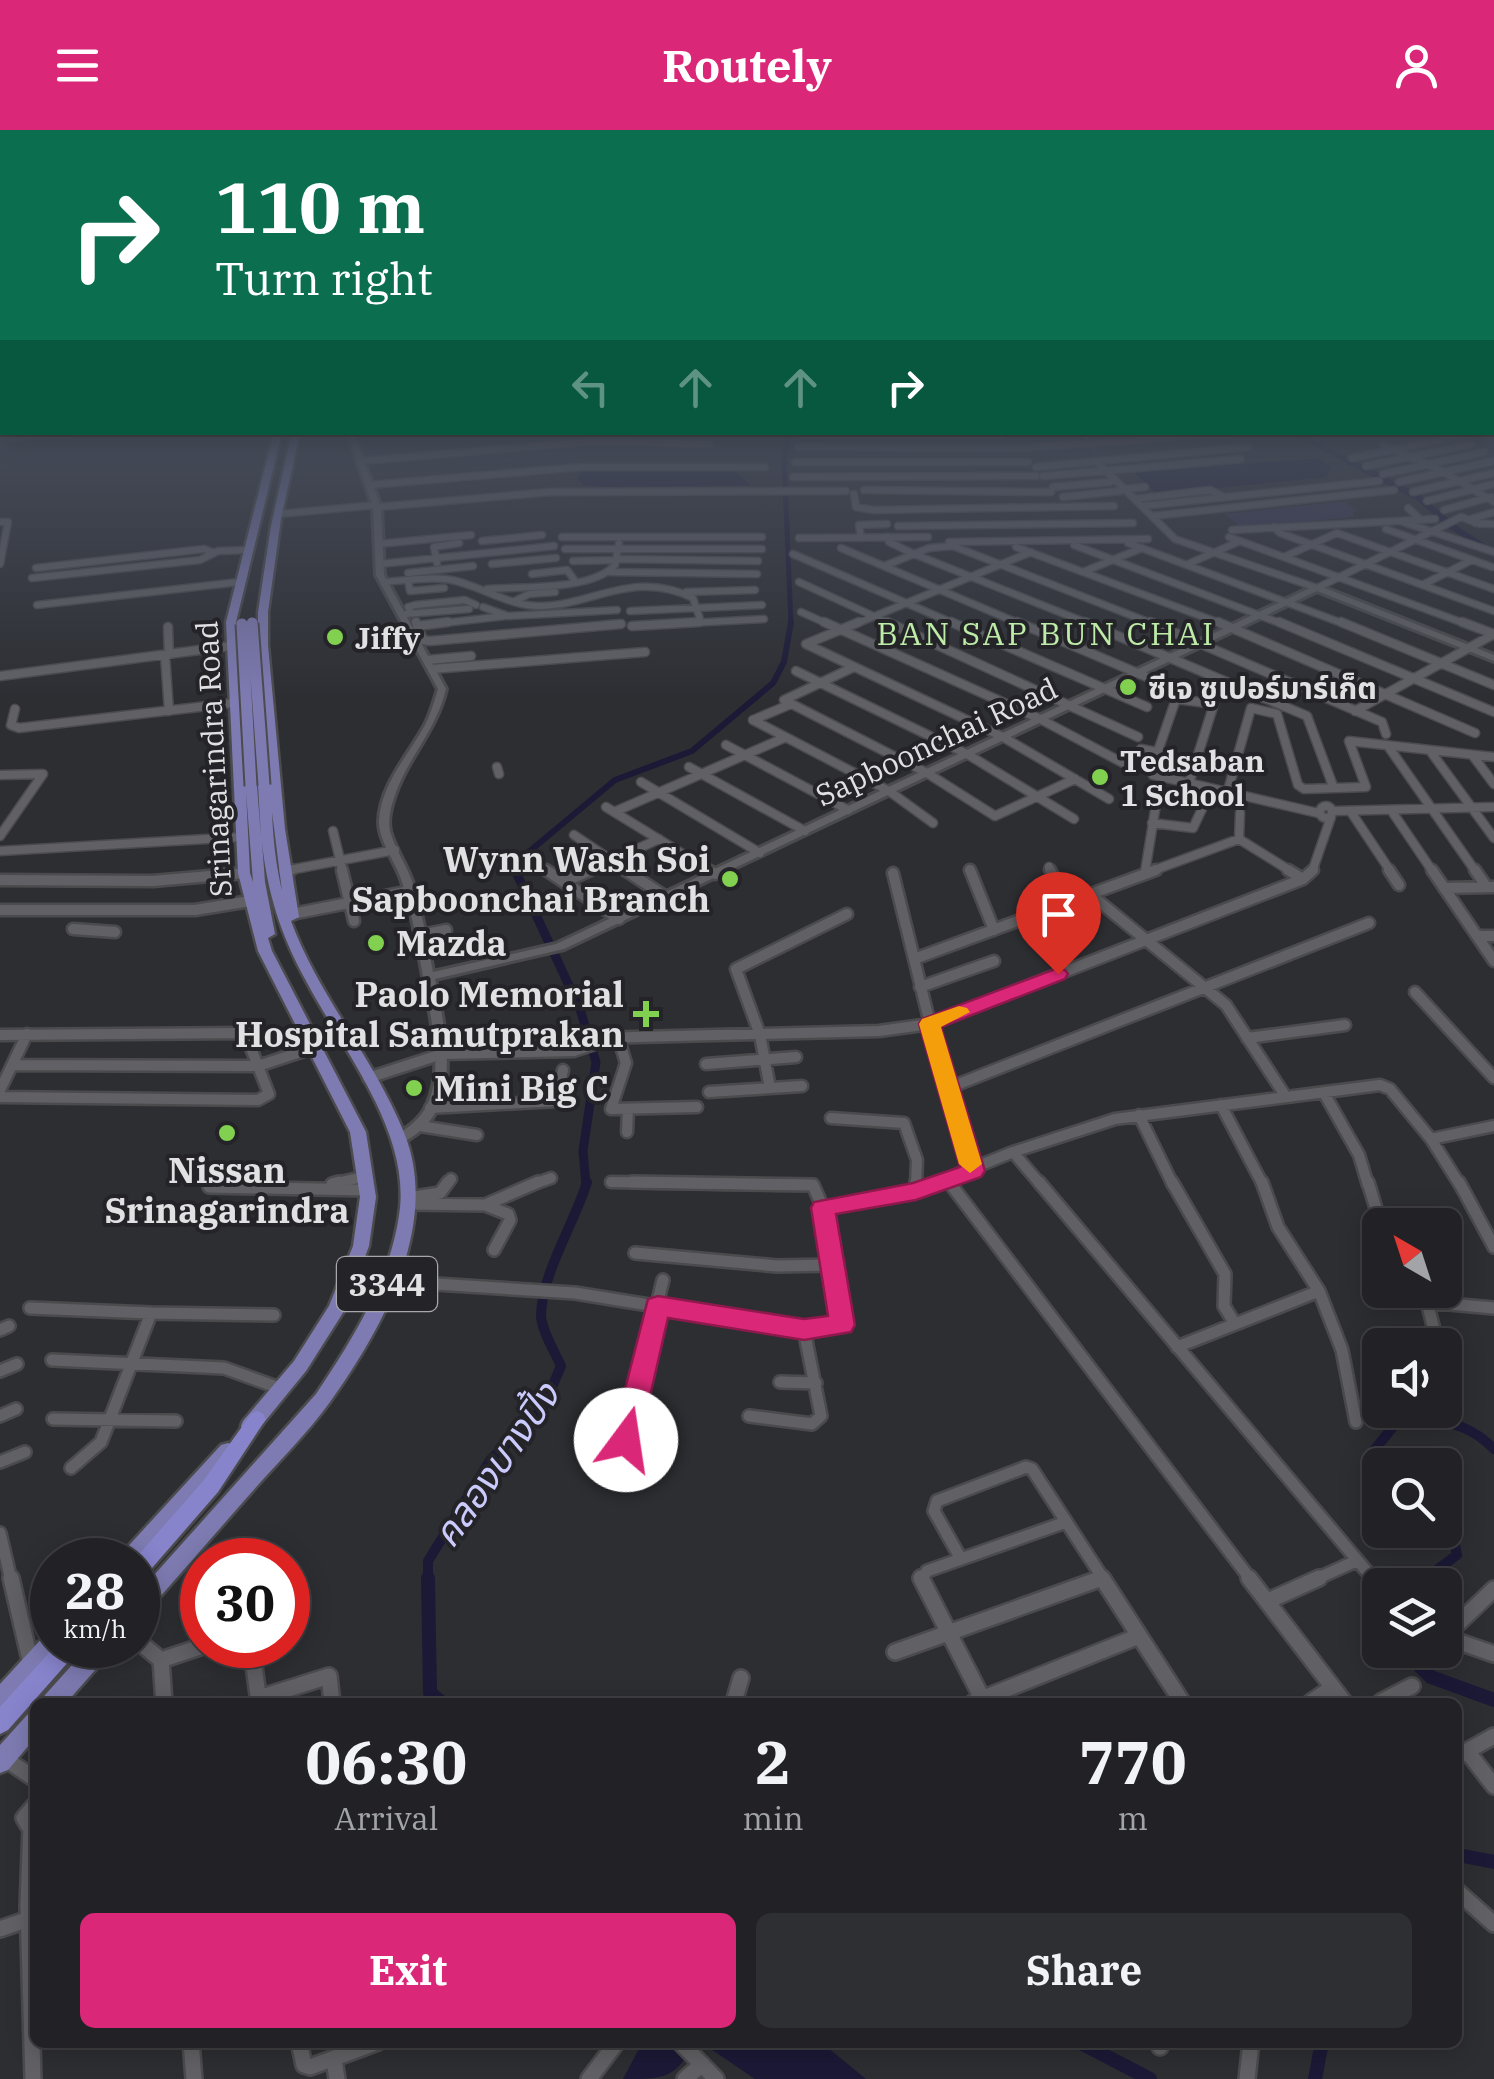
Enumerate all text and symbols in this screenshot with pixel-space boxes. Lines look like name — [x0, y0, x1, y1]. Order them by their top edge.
text: Routely — [662, 36, 832, 94]
icon: menu — [50, 38, 105, 93]
icon: person — [1389, 38, 1444, 93]
text: 110 m — [215, 161, 425, 252]
icon: right — [50, 170, 180, 300]
text: Turn right — [215, 249, 433, 307]
icon: left — [563, 360, 618, 415]
icon: ahead — [668, 360, 723, 415]
icon: ahead — [773, 360, 828, 415]
icon: right — [878, 360, 933, 415]
district label: BAN SAP BUN CHAI — [876, 612, 1216, 654]
place label: Jiffy — [355, 618, 420, 657]
street label: Srinagarindra Road — [186, 620, 240, 898]
marker: Jiffy — [324, 626, 346, 648]
street label: Sapboonchai Road — [809, 668, 1063, 814]
place label: ซีเจ ซูเปอร์มาร์เก็ต — [1148, 668, 1377, 707]
marker: ซีเจ ซูเปอร์มาร์เก็ต — [1117, 676, 1139, 698]
place label: Tedsaban 1 School — [1120, 741, 1265, 814]
marker: Tedsaban 1 School — [1089, 766, 1111, 788]
place label: Wynn Wash Soi Sapboonchai Branch — [352, 836, 710, 922]
marker: Wynn Wash Soi Sapboonchai Branch — [719, 868, 741, 890]
pin — [1016, 872, 1101, 975]
icon: arrive — [1031, 887, 1086, 942]
place label: Mazda — [396, 920, 507, 966]
marker: Mazda — [365, 932, 387, 954]
place label: Paolo Memorial Hospital Samutprakan — [235, 971, 624, 1057]
marker: Paolo Memorial Hospital Samutprakan — [633, 1001, 659, 1027]
place label: Mini Big C — [434, 1065, 608, 1111]
marker: Mini Big C — [403, 1077, 425, 1099]
marker: Nissan Srinagarindra — [216, 1122, 238, 1144]
place label: Nissan Srinagarindra — [104, 1147, 350, 1233]
north arrow — [1362, 1208, 1462, 1308]
map controls — [1362, 1208, 1462, 1668]
road number: 3344 — [337, 1257, 437, 1311]
button: sound — [1362, 1328, 1462, 1428]
water label: คลองบางปิ้ง — [421, 1371, 570, 1556]
position arrow — [574, 1388, 678, 1492]
button: search — [1362, 1448, 1462, 1548]
speed limit sign: 30 — [180, 1538, 310, 1668]
text: 28 — [65, 1558, 125, 1623]
button: layers — [1362, 1568, 1462, 1668]
text: km/h — [63, 1612, 127, 1645]
text: 06:30 — [305, 1722, 467, 1801]
text: 2 — [755, 1722, 791, 1801]
text: 770 — [1079, 1722, 1187, 1801]
text: Arrival — [334, 1797, 438, 1839]
text: min — [743, 1797, 804, 1839]
text: m — [1118, 1797, 1148, 1839]
button: Exit — [80, 1913, 736, 2028]
button: Share — [756, 1913, 1412, 2028]

